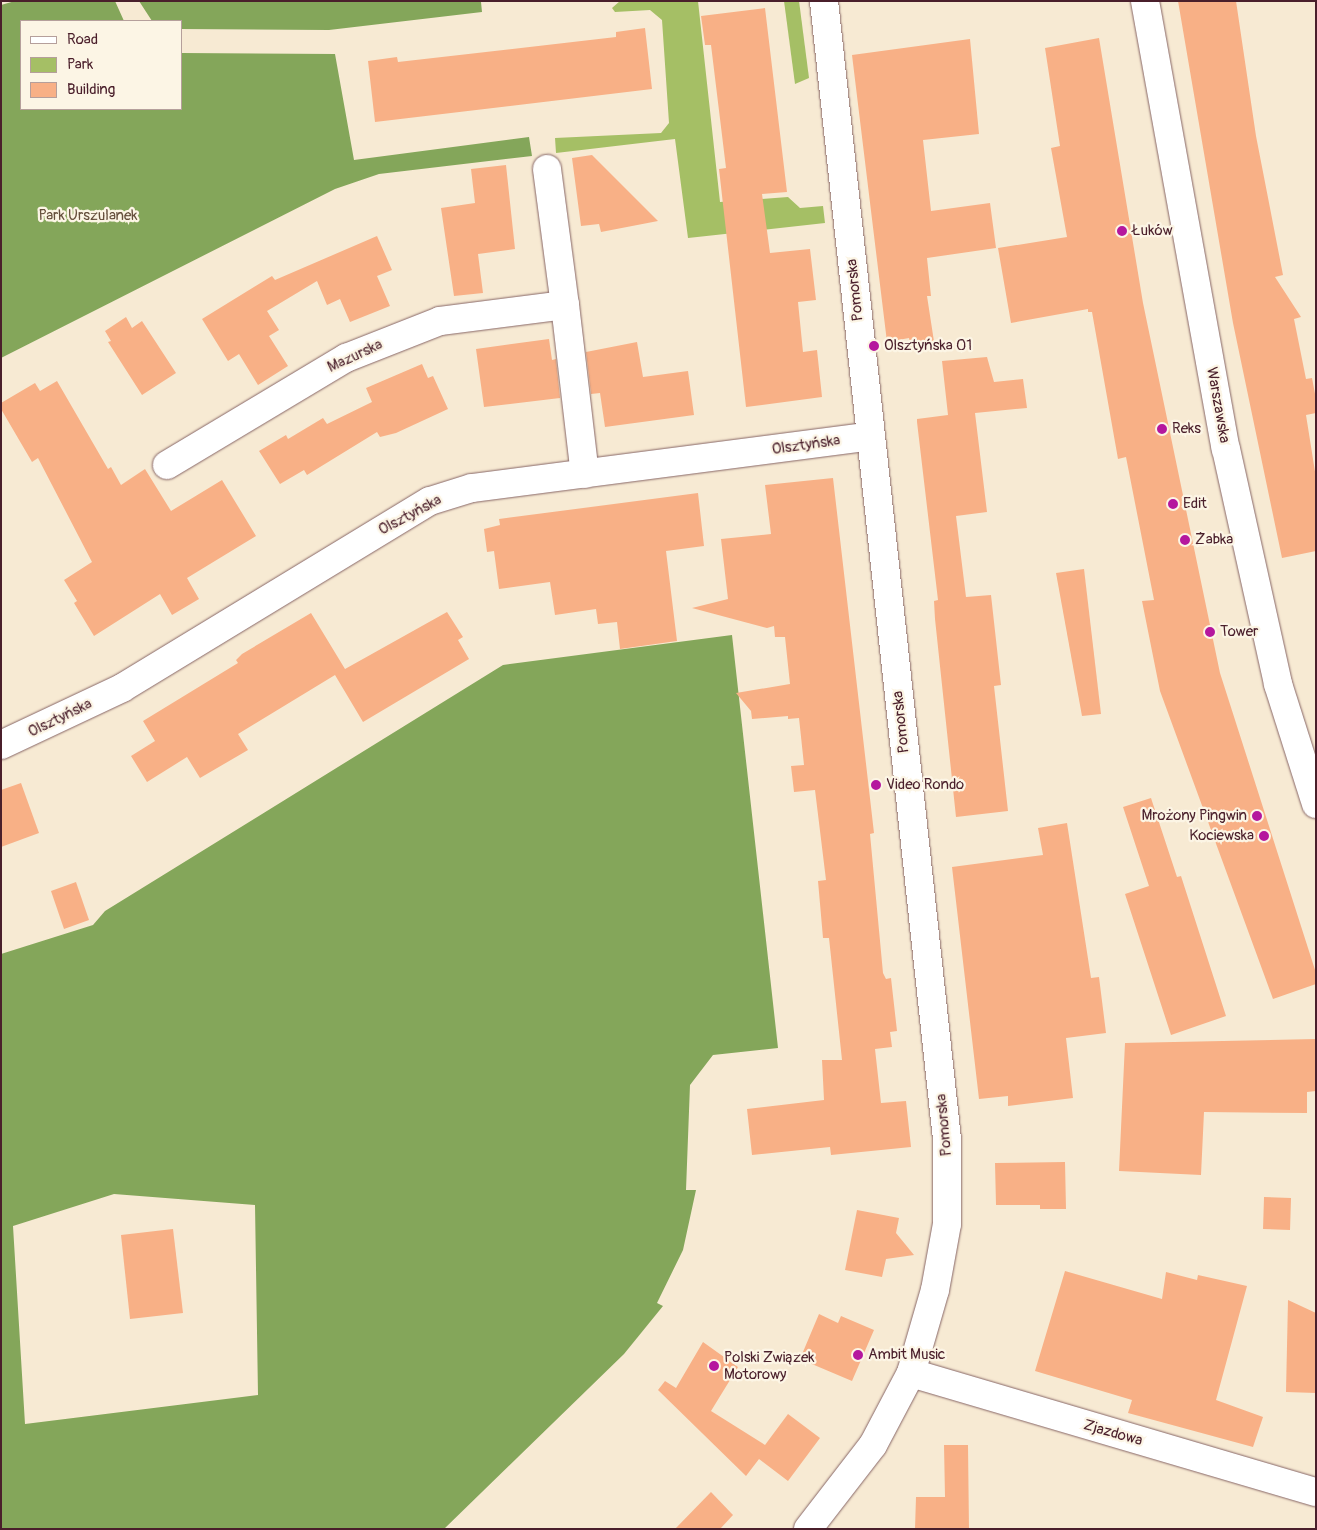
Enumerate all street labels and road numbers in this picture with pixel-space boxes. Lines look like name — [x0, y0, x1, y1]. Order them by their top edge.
street label: Pomorska — [843, 258, 867, 322]
street label: Mazurska — [325, 335, 385, 377]
street label: Warszawska — [1202, 366, 1234, 444]
street label: Olsztyńska — [771, 431, 841, 459]
street label: Olsztyńska — [375, 491, 445, 539]
street label: Pomorska — [889, 690, 913, 754]
street label: Olsztyńska — [25, 695, 95, 741]
street label: Pomorska — [932, 1093, 956, 1157]
street label: Zjazdowa — [1081, 1416, 1145, 1450]

